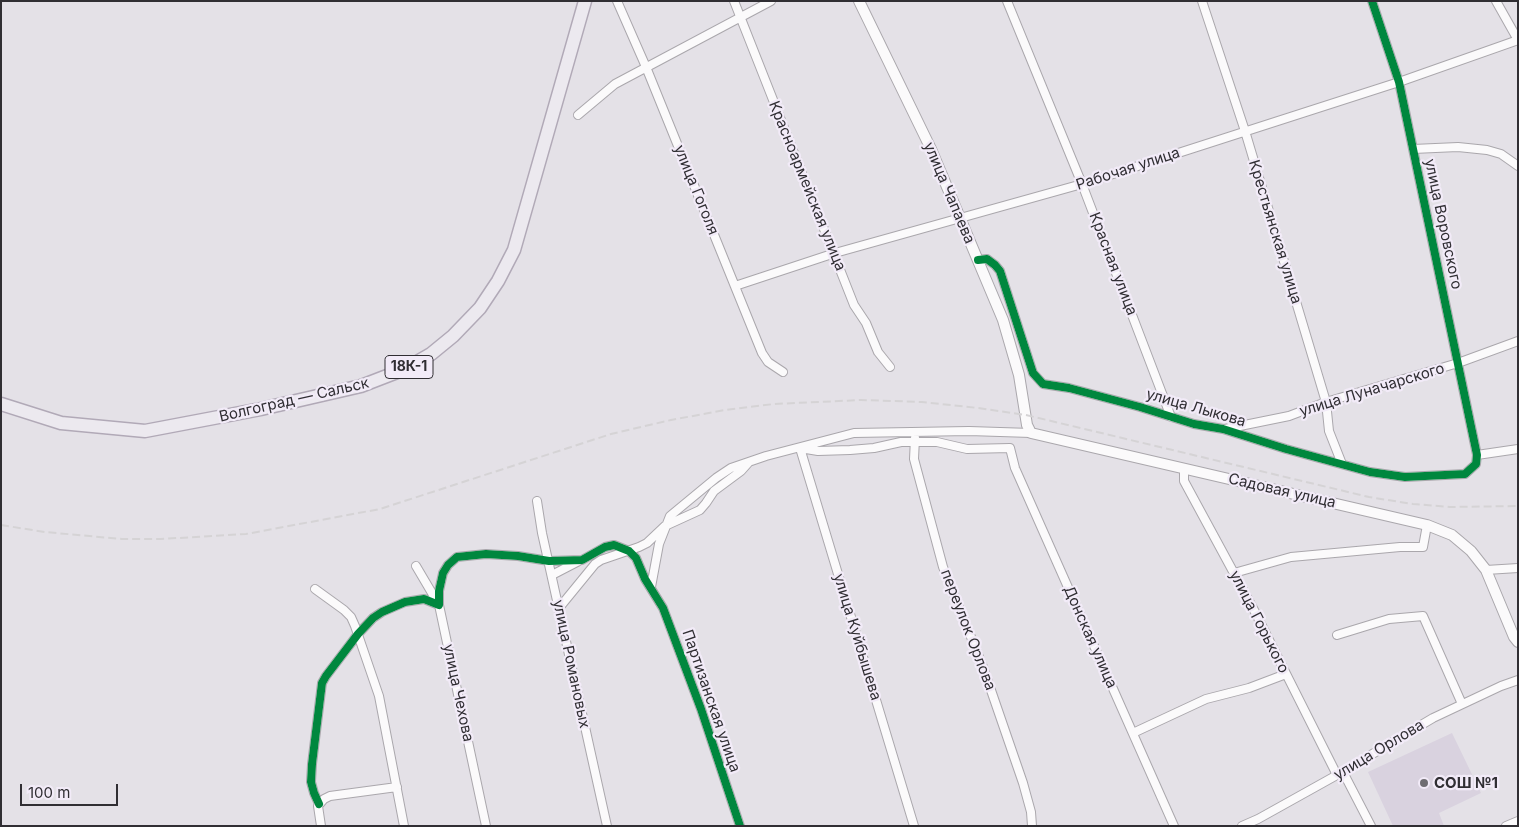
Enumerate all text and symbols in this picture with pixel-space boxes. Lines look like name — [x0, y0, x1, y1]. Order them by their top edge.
street label: Красноармейская улица — [765, 99, 849, 273]
street label: улица Чапаева — [919, 139, 979, 247]
street label: улица Гоголя — [670, 142, 722, 238]
street label: Рабочая улица — [1074, 144, 1182, 194]
street label: улица Воровского — [1420, 157, 1466, 291]
street label: Крестьянская улица — [1245, 158, 1305, 306]
street label: Красная улица — [1085, 210, 1141, 318]
road number: 18К-1 — [385, 356, 433, 378]
street label: улица Луначарского — [1297, 359, 1447, 421]
street label: Волгоград — Сальск — [217, 374, 371, 426]
street label: улица Лыкова — [1144, 385, 1248, 431]
street label: Садовая улица — [1226, 470, 1338, 512]
street label: переулок Орлова — [937, 567, 999, 693]
street label: улица Горького — [1225, 568, 1293, 676]
street label: улица Куйбышева — [829, 571, 885, 703]
street label: Донская улица — [1059, 583, 1121, 691]
street label: улица Романовых — [549, 598, 593, 730]
street label: Партизанская улица — [678, 627, 744, 775]
street label: улица Чехова — [439, 642, 477, 744]
street label: улица Орлова — [1331, 716, 1427, 784]
scale bar — [22, 774, 120, 806]
place label: СОШ №1 — [1434, 774, 1498, 792]
marker: СОШ №1 — [1418, 777, 1430, 789]
text: 100 m — [28, 783, 70, 802]

